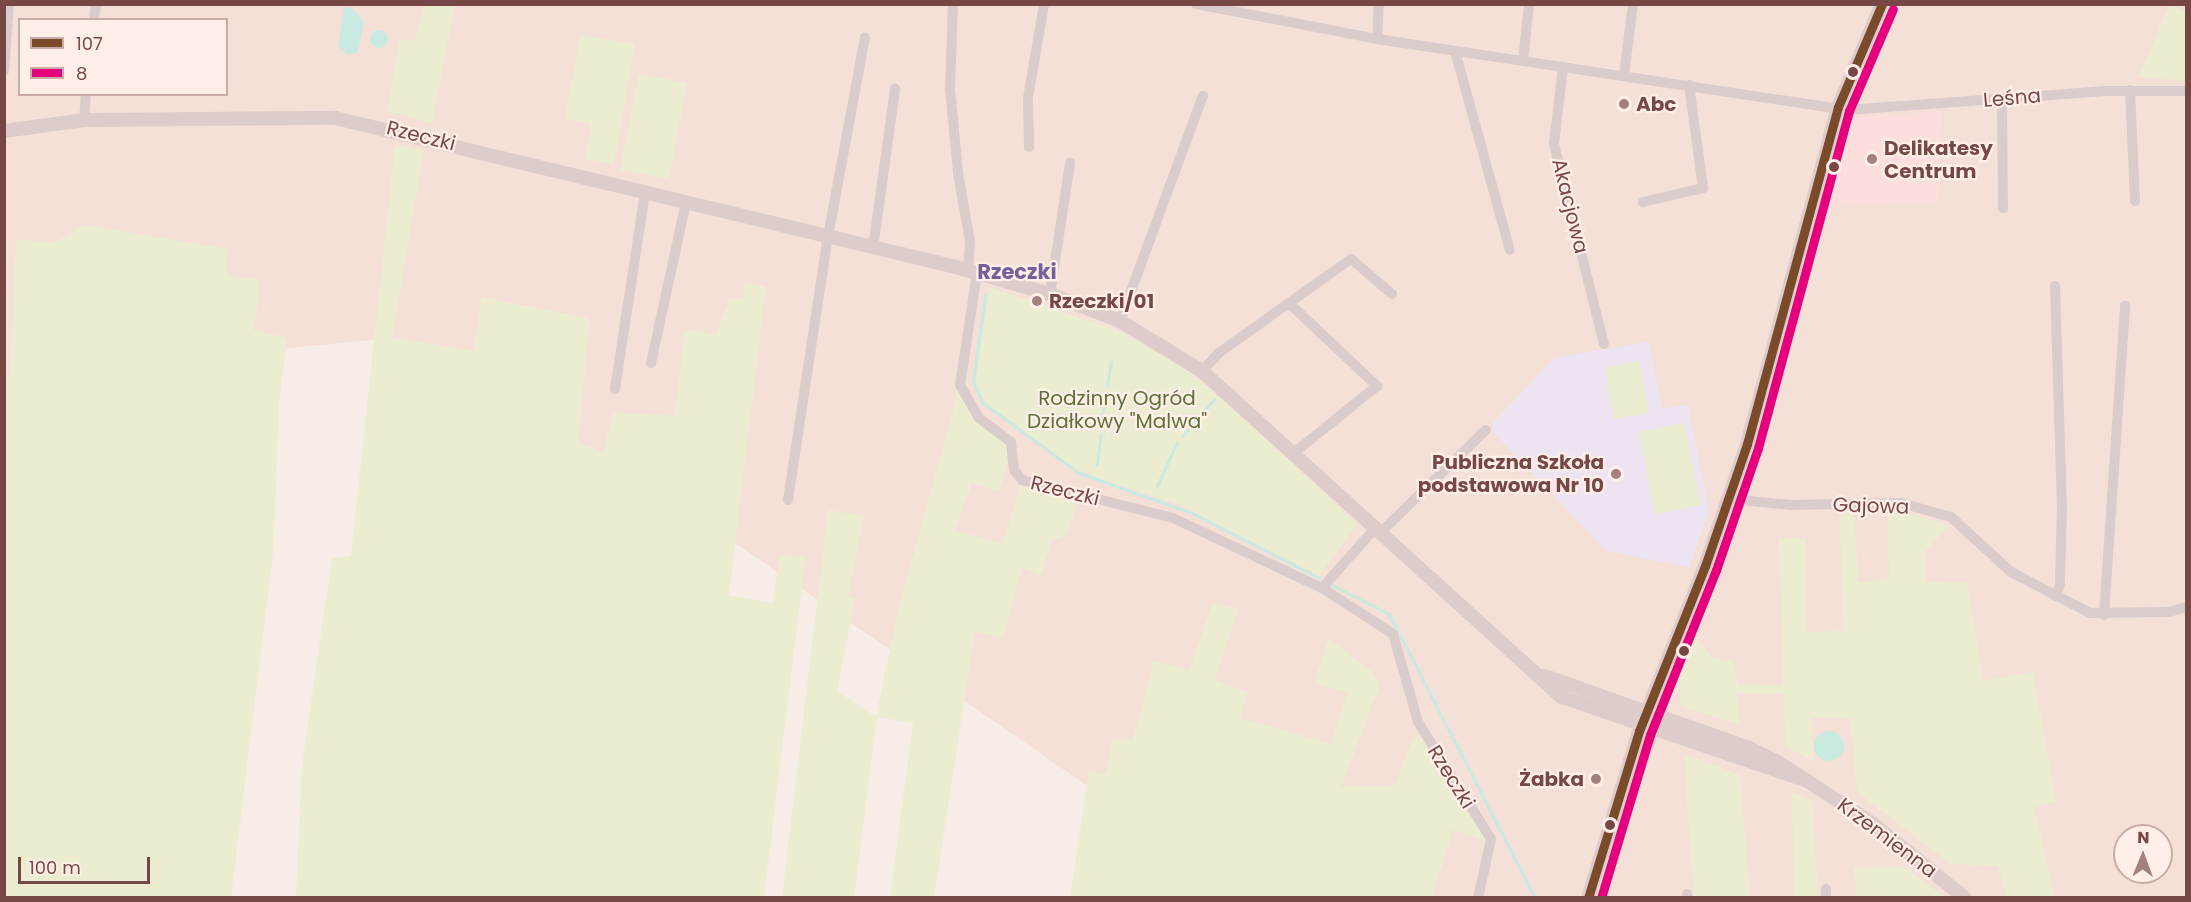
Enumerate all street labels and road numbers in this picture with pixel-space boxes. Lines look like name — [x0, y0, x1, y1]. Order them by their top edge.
street label: Leśna — [1982, 84, 2042, 112]
street label: Rzeczki — [384, 116, 458, 156]
street label: Akacjowa — [1547, 156, 1593, 256]
street label: Rzeczki — [1028, 471, 1102, 511]
street label: Gajowa — [1832, 493, 1910, 519]
street label: Rzeczki — [1422, 741, 1480, 813]
street label: Krzemienna — [1833, 793, 1941, 883]

